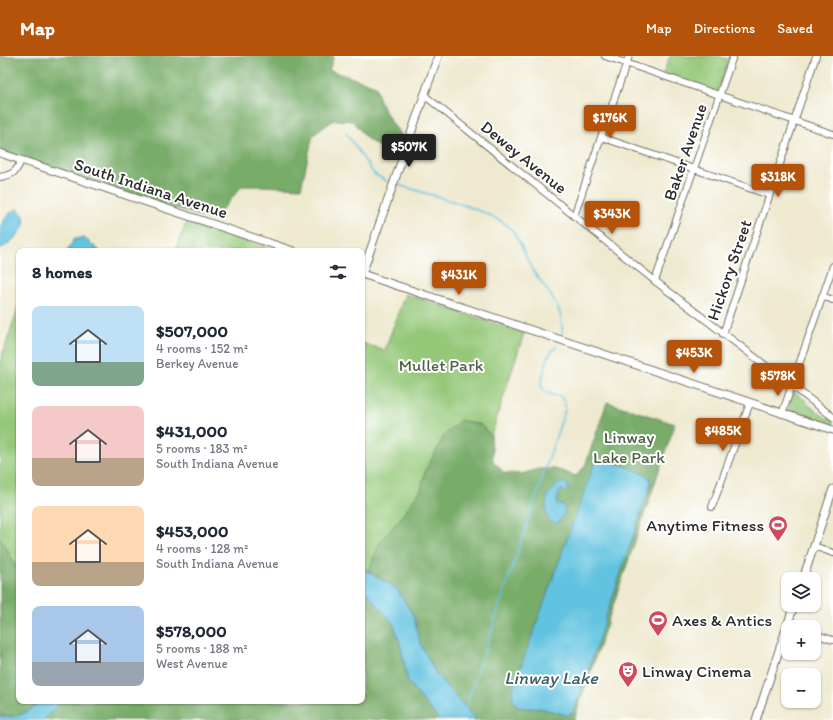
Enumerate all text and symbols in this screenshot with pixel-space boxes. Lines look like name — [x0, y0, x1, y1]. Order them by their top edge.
text: Map — [20, 17, 55, 40]
text: Map — [646, 20, 672, 37]
text: Directions — [694, 20, 755, 37]
text: Saved — [777, 20, 813, 37]
street label: Baker Avenue — [659, 101, 711, 203]
pin: $176K — [582, 105, 638, 139]
text: $176K — [593, 110, 627, 125]
street label: Dewey Avenue — [477, 116, 571, 198]
pin: $507K — [381, 134, 437, 168]
text: $507K — [391, 139, 427, 154]
street label: South Indiana Avenue — [72, 154, 230, 222]
pin: $318K — [750, 164, 806, 198]
text: $318K — [760, 169, 796, 184]
pin: $343K — [584, 201, 640, 235]
text: $343K — [594, 206, 630, 221]
street label: Hickory Street — [702, 217, 756, 323]
icon: filters — [327, 261, 349, 283]
text: 8 homes — [32, 262, 92, 282]
pin: $431K — [431, 262, 487, 296]
text: $431K — [441, 267, 477, 282]
text: $507,000 — [156, 321, 228, 341]
icon: home — [64, 322, 112, 370]
pin: $453K — [666, 340, 722, 374]
text: 4 rooms · 152 m² — [156, 341, 248, 356]
text: $453K — [676, 345, 712, 360]
park label: Mullet Park — [399, 355, 484, 375]
text: Berkey Avenue — [156, 356, 238, 371]
pin: $578K — [750, 363, 806, 397]
text: $578K — [760, 368, 796, 383]
pin: $485K — [695, 418, 751, 452]
text: $431,000 — [156, 421, 227, 441]
icon: home — [64, 422, 112, 470]
text: $485K — [705, 423, 741, 438]
park label: Linway Lake Park — [593, 427, 665, 467]
text: 5 rooms · 183 m² — [156, 441, 248, 456]
text: South Indiana Avenue — [156, 456, 279, 471]
sports icon: Anytime Fitness — [767, 514, 789, 542]
place label: Anytime Fitness — [646, 515, 764, 535]
text: $453,000 — [156, 521, 228, 541]
icon: home — [64, 522, 112, 570]
text: 4 rooms · 128 m² — [156, 541, 248, 556]
text: South Indiana Avenue — [156, 556, 279, 571]
map controls — [781, 572, 821, 708]
button: layers — [781, 572, 821, 612]
sports icon: Axes & Antics — [647, 609, 669, 637]
place label: Axes & Antics — [672, 610, 772, 630]
button: + — [781, 620, 821, 660]
text: $578,000 — [156, 621, 227, 641]
icon: home — [64, 622, 112, 670]
text: 5 rooms · 188 m² — [156, 641, 248, 656]
text: West Avenue — [156, 656, 228, 671]
theatre icon: Linway Cinema — [617, 660, 639, 688]
place label: Linway Cinema — [642, 661, 751, 681]
water label: Linway Lake — [504, 667, 599, 689]
button: − — [781, 668, 821, 708]

